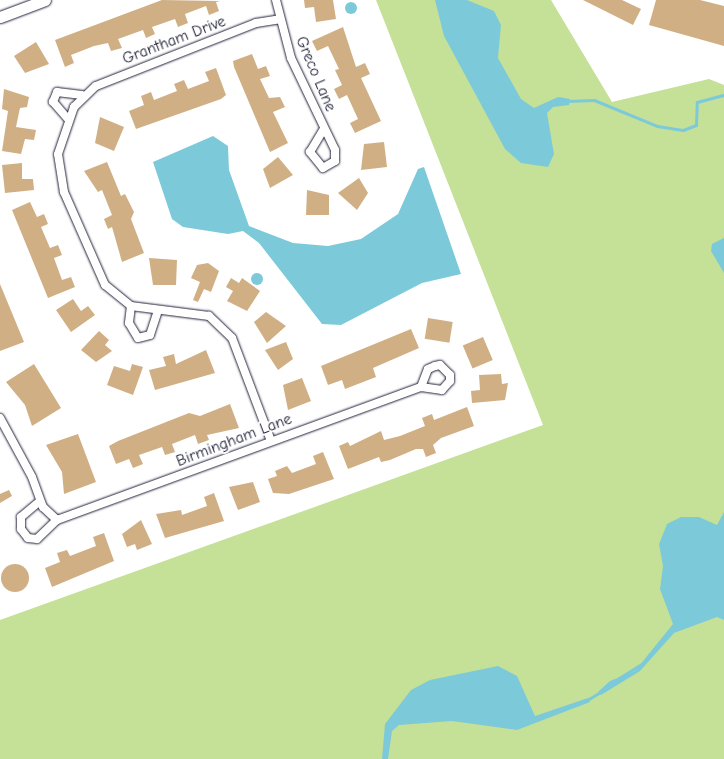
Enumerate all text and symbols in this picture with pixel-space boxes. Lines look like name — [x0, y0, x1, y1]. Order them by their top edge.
street label: Grantham Drive — [120, 12, 228, 68]
street label: Greco Lane — [292, 33, 340, 115]
street label: Birmingham Lane — [173, 409, 295, 471]

